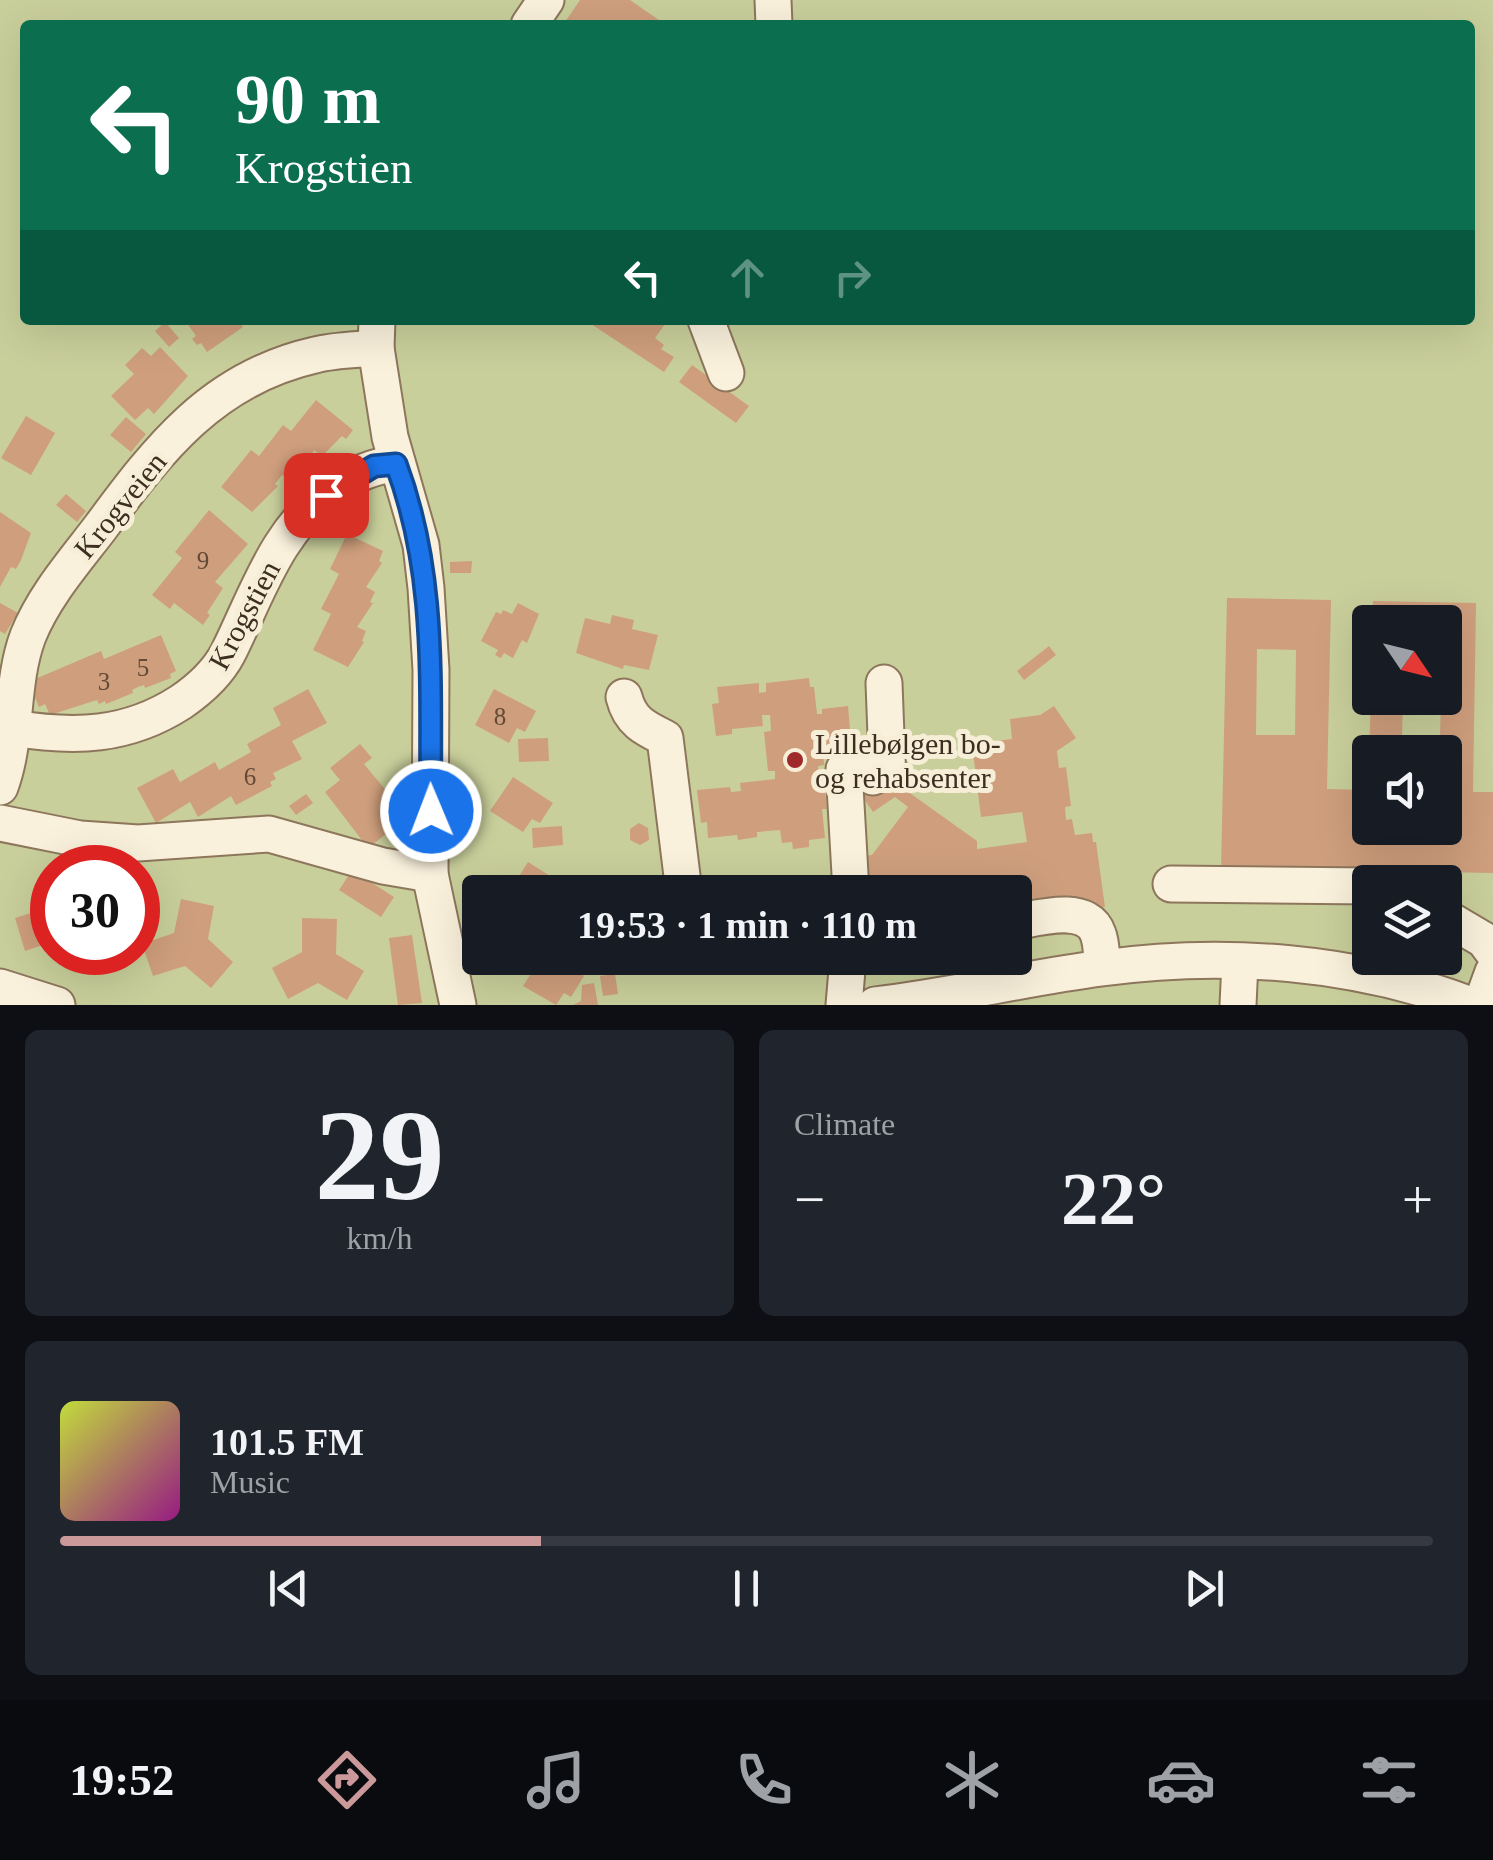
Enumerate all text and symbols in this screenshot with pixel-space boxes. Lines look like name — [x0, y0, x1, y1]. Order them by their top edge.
icon: left — [70, 60, 200, 190]
text: 90 m — [235, 61, 381, 138]
text: Krogstien — [235, 143, 412, 193]
icon: left — [615, 250, 670, 305]
icon: ahead — [720, 250, 775, 305]
icon: right — [825, 250, 880, 305]
street label: Krogveien — [67, 445, 173, 565]
pin — [284, 453, 369, 538]
icon: arrive — [299, 468, 354, 523]
house number: 9 — [197, 547, 209, 574]
street label: Krogstien — [202, 555, 286, 675]
north arrow — [1352, 605, 1462, 715]
map controls — [1352, 605, 1462, 975]
house number: 5 — [137, 654, 149, 681]
house number: 3 — [98, 668, 110, 695]
house number: 8 — [494, 703, 506, 730]
place label: Lillebølgen bo- og rehabsenter — [815, 727, 1001, 794]
button: sound — [1352, 735, 1462, 845]
marker: Lillebølgen bo- og rehabsenter — [784, 749, 806, 771]
position arrow — [379, 759, 483, 863]
house number: 6 — [244, 763, 256, 790]
speed limit sign: 30 — [30, 845, 160, 975]
button: layers — [1352, 865, 1462, 975]
text: 19:53 · 1 min · 110 m — [577, 904, 917, 946]
text: 29 — [315, 1083, 445, 1227]
text: Climate — [794, 1106, 895, 1142]
text: 22° — [1061, 1157, 1166, 1240]
text: − — [794, 1169, 825, 1230]
text: + — [1402, 1169, 1433, 1230]
text: km/h — [347, 1220, 412, 1256]
text: 101.5 FM — [210, 1421, 364, 1463]
text: Music — [210, 1464, 290, 1500]
icon: previous — [261, 1561, 316, 1616]
icon: pause — [719, 1561, 774, 1616]
icon: next — [1177, 1561, 1232, 1616]
icon: directions — [312, 1745, 382, 1815]
icon: music — [521, 1745, 591, 1815]
icon: phone — [729, 1745, 799, 1815]
icon: climate — [937, 1745, 1007, 1815]
icon: car — [1146, 1745, 1216, 1815]
icon: filters — [1354, 1745, 1424, 1815]
text: 19:52 — [69, 1755, 174, 1805]

